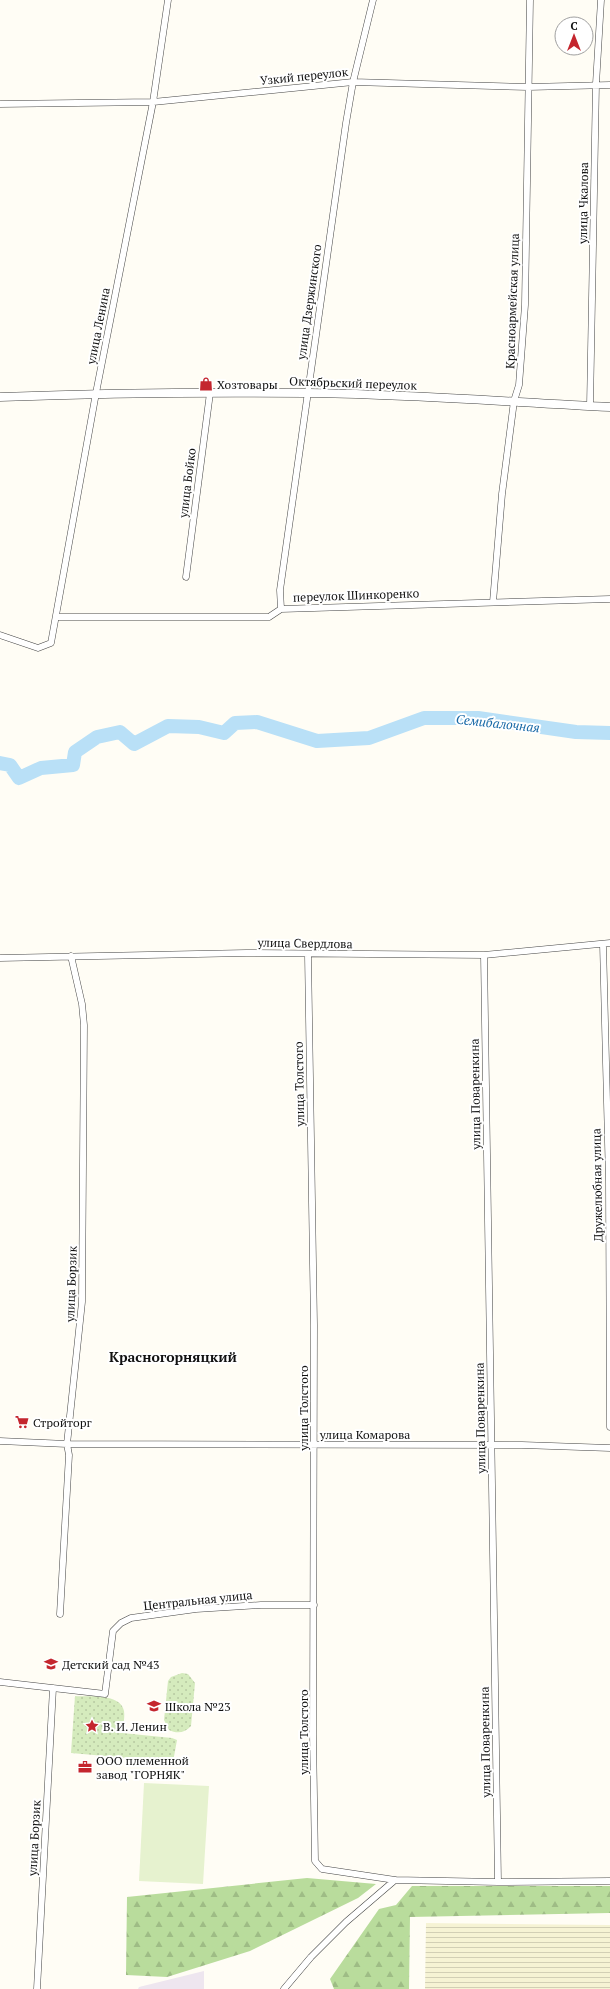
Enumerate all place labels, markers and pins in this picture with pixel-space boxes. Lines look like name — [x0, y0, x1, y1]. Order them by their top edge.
shop icon: Хозтовары — [198, 376, 214, 392]
place label: Хозтовары — [217, 377, 278, 392]
supermarket icon: Стройторг — [14, 1414, 30, 1430]
place label: Стройторг — [33, 1415, 92, 1430]
school or university icon: Детский сад №43 — [43, 1656, 59, 1672]
place label: Детский сад №43 — [62, 1657, 159, 1672]
school or university icon: Школа №23 — [146, 1698, 162, 1714]
place label: Школа №23 — [165, 1699, 231, 1714]
place icon: В. И. Ленин — [84, 1718, 100, 1734]
place label: В. И. Ленин — [103, 1719, 167, 1734]
place label: ООО племенной завод "ГОРНЯК" — [96, 1753, 189, 1782]
office icon: ООО племенной завод "ГОРНЯК" — [77, 1759, 93, 1775]

